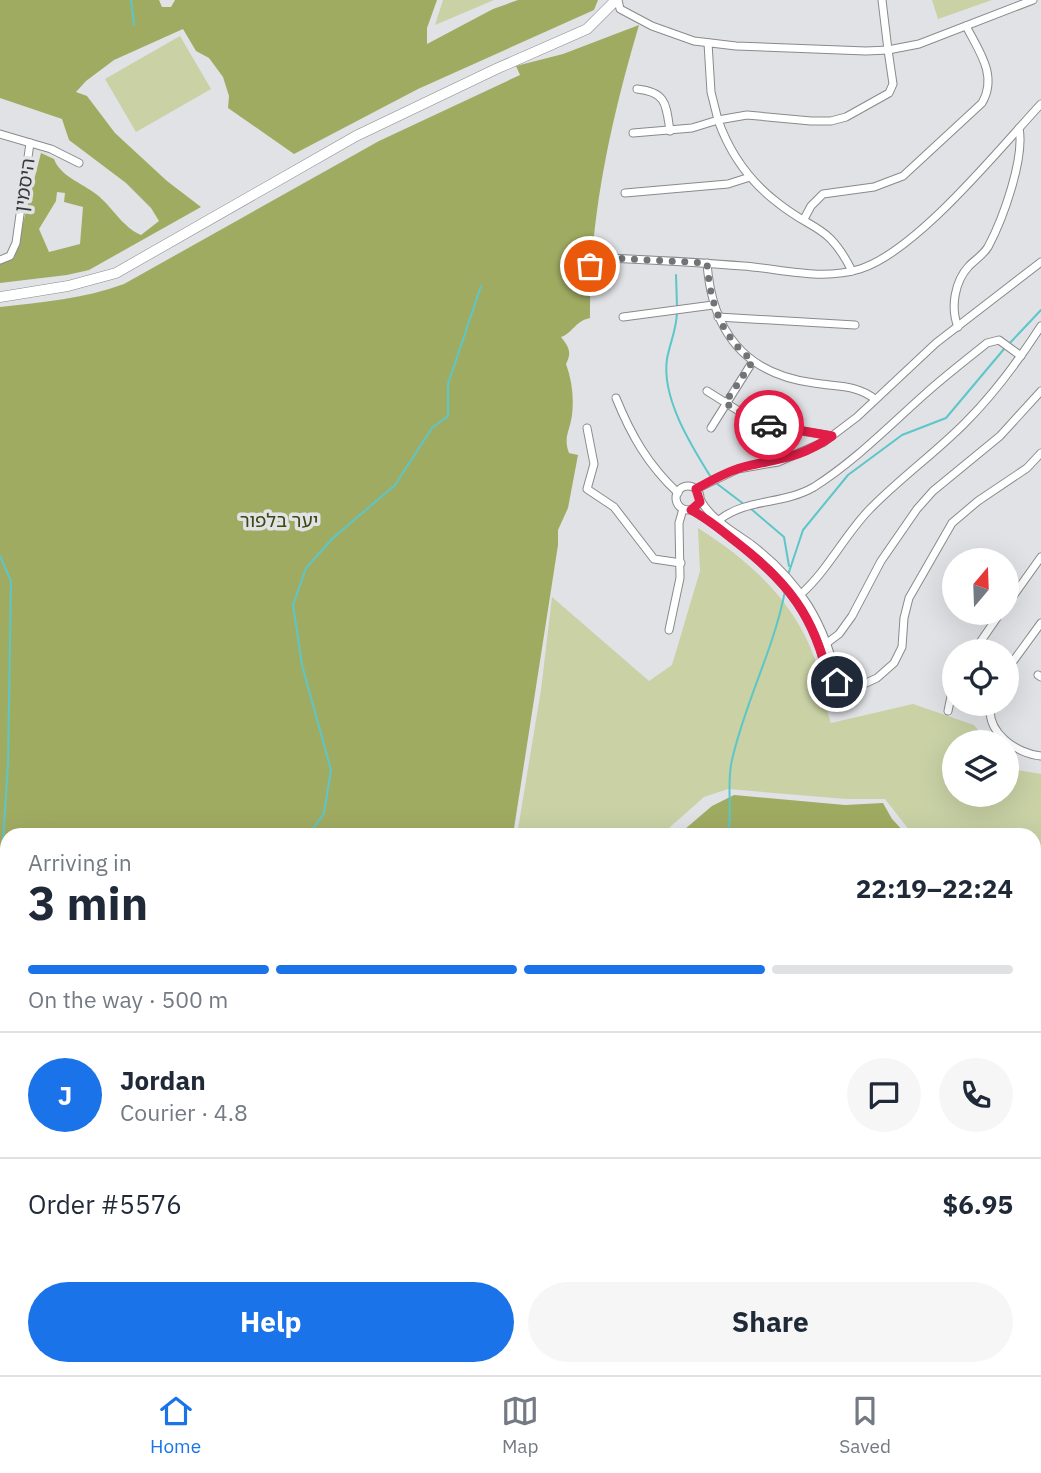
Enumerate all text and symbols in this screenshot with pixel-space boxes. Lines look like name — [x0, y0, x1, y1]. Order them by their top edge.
street label: היסמין — [8, 157, 40, 213]
pin — [560, 236, 620, 296]
icon: bag — [571, 247, 609, 285]
courier — [734, 390, 804, 460]
icon: car — [750, 406, 788, 444]
park label: יער בלפור — [240, 508, 318, 532]
north arrow — [942, 548, 1018, 625]
map controls — [942, 548, 1019, 807]
button: locate — [942, 639, 1019, 716]
pin — [807, 652, 867, 712]
icon: home — [818, 663, 856, 701]
button: layers — [942, 730, 1019, 807]
text: Arriving in — [28, 847, 132, 877]
text: 22:19–22:24 — [856, 871, 1013, 905]
text: 3 min — [28, 873, 148, 933]
text: On the way · 500 m — [28, 984, 228, 1014]
button: chat — [847, 1058, 921, 1132]
button: phone — [939, 1058, 1013, 1132]
text: Jordan — [120, 1063, 206, 1097]
text: J — [58, 1078, 72, 1112]
text: Courier · 4.8 — [120, 1097, 248, 1127]
text: Order #5576 — [28, 1187, 182, 1221]
text: $6.95 — [943, 1187, 1013, 1221]
button: Help — [28, 1282, 514, 1362]
button: Share — [528, 1282, 1013, 1362]
tab: Home — [150, 1392, 201, 1458]
tab: Map — [501, 1392, 539, 1458]
tab: Saved — [839, 1392, 891, 1458]

